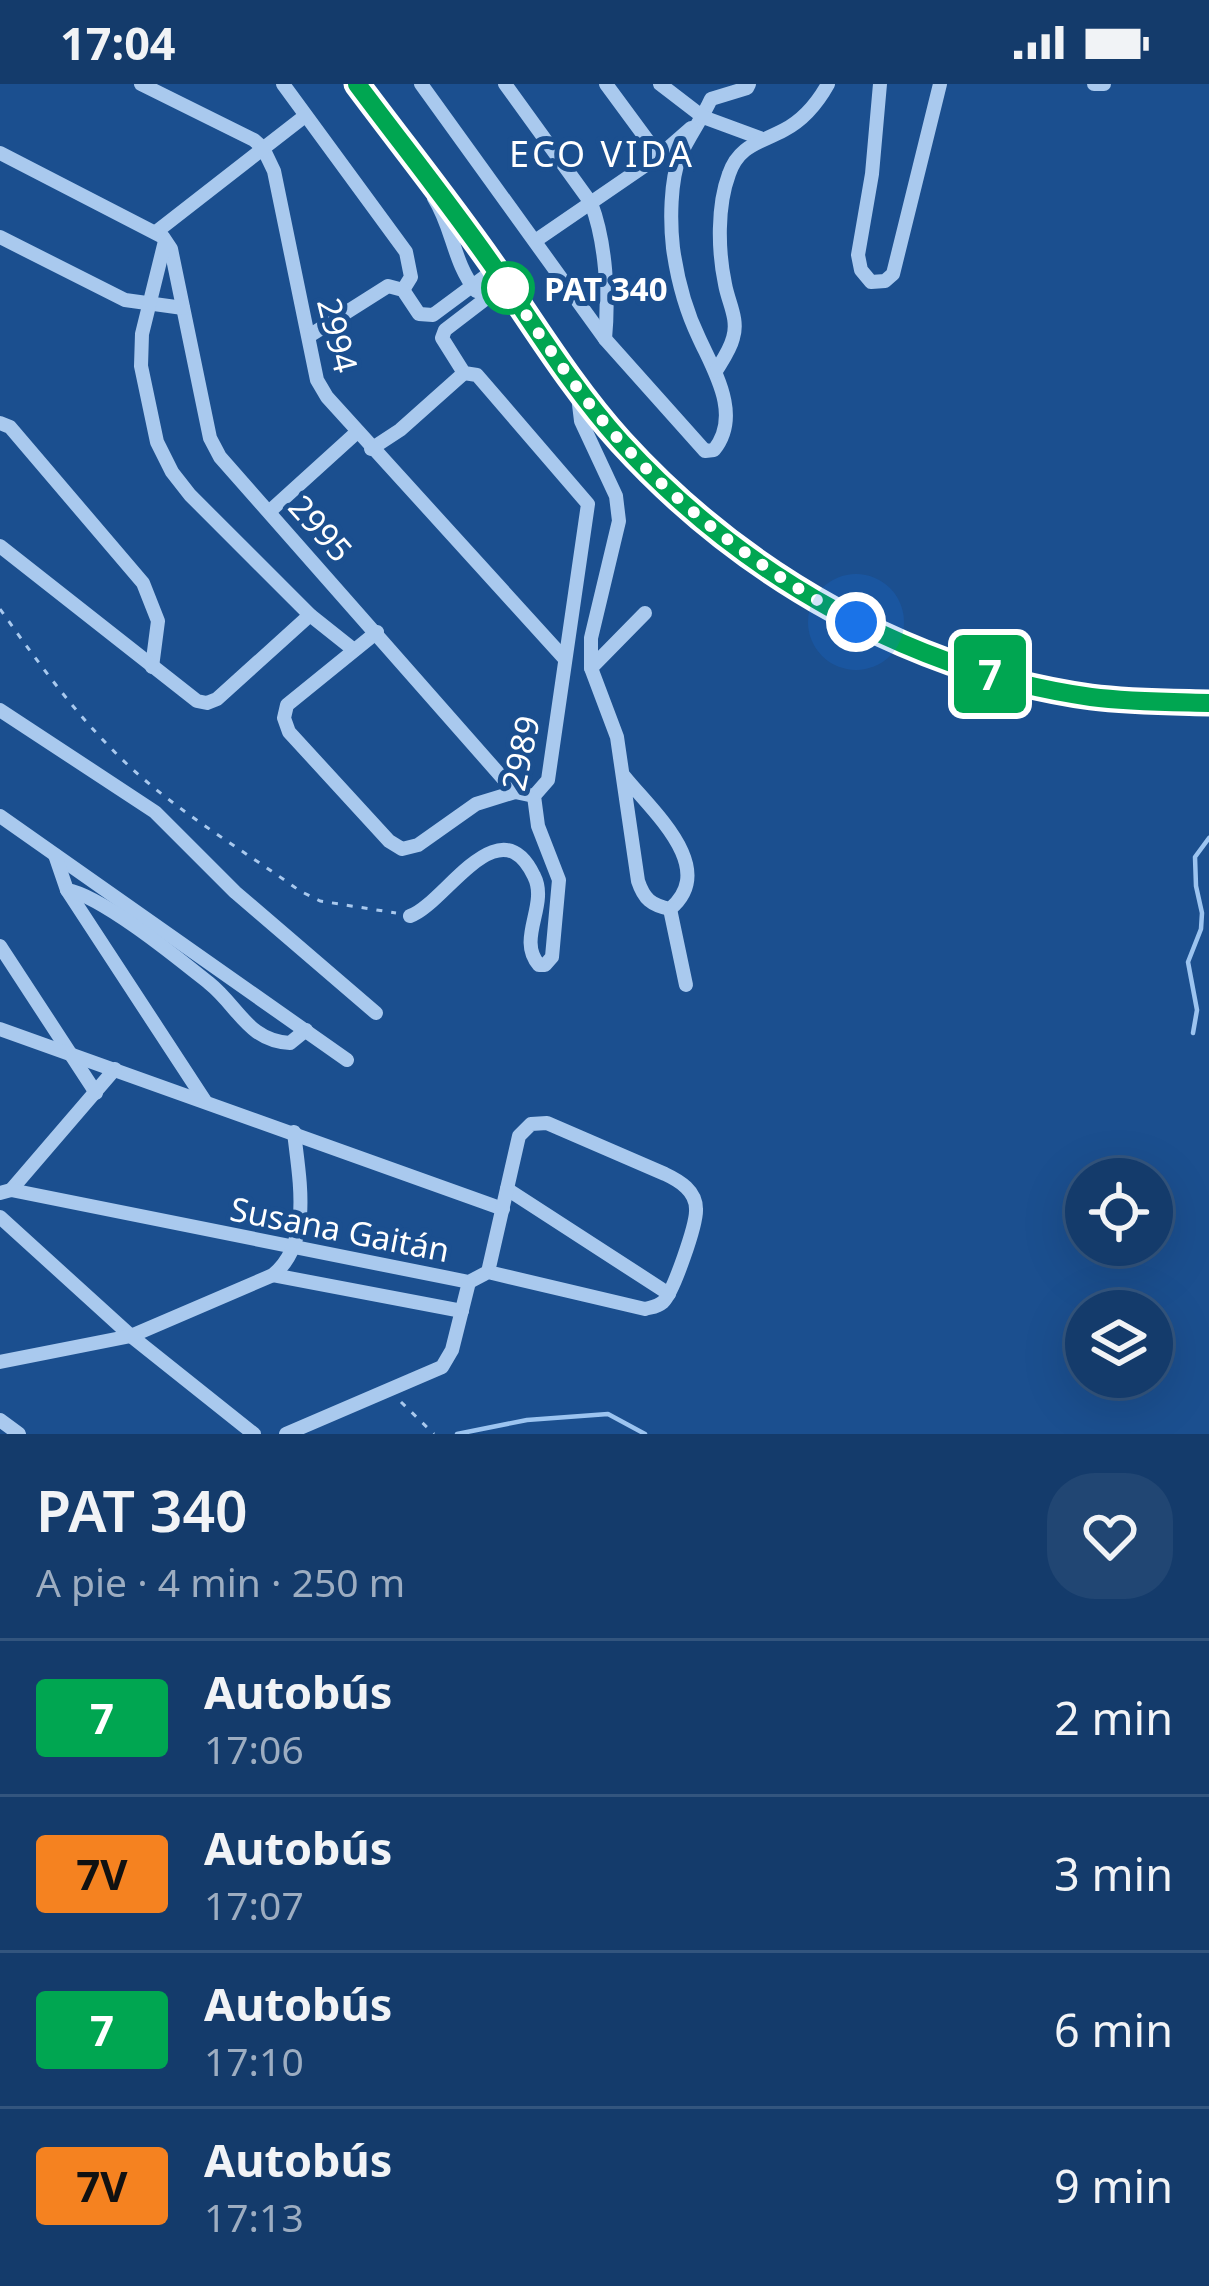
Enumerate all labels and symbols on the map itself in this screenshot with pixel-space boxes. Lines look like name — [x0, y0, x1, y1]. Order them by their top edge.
district label: ECO VIDA — [509, 129, 695, 178]
marker: PAT 340 — [483, 263, 533, 313]
place label: PAT 340 — [544, 266, 668, 311]
street label: 2994 — [307, 293, 369, 377]
street label: 2995 — [279, 485, 363, 571]
your location — [826, 592, 886, 652]
line badge: 7 — [951, 635, 1029, 713]
street label: 2989 — [490, 711, 550, 795]
street label: Susana Gaitán — [227, 1186, 453, 1272]

